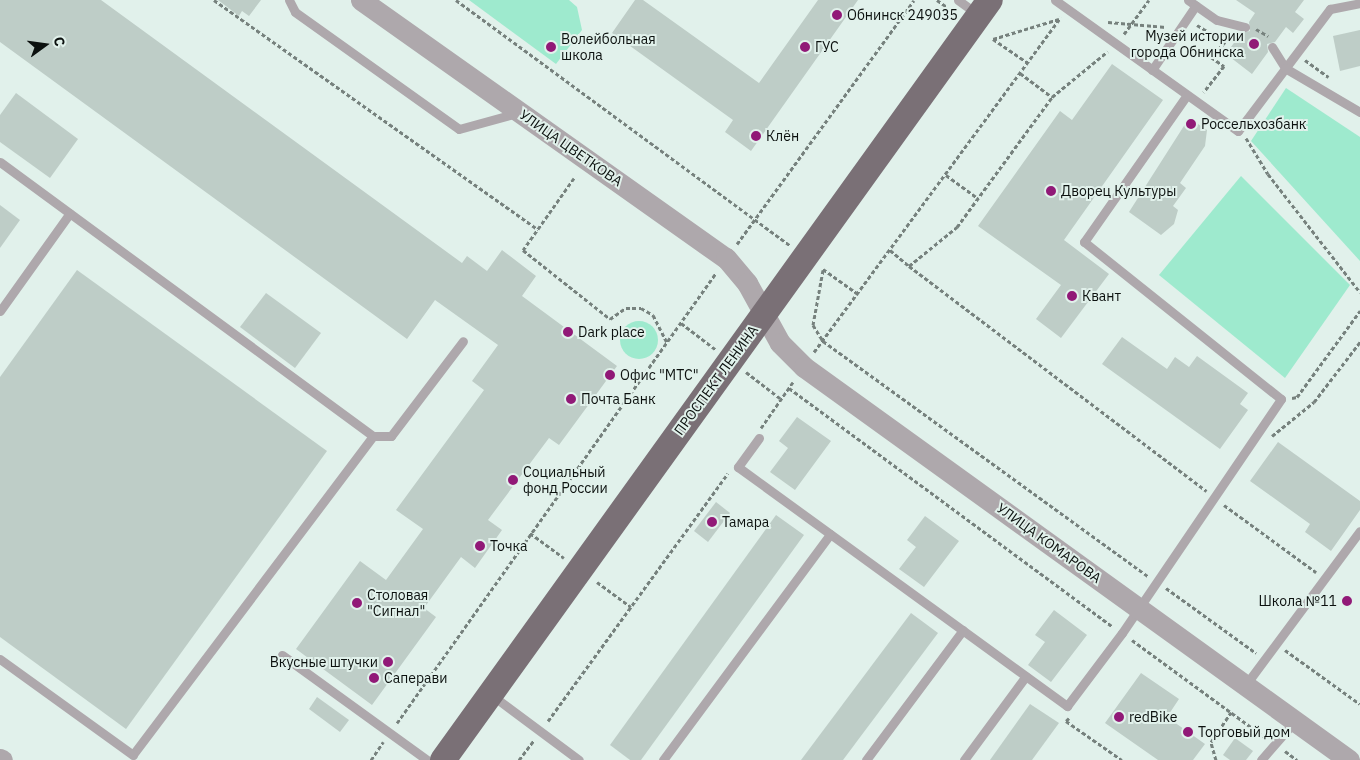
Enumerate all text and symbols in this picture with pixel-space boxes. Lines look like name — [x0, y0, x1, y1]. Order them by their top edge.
place label: Обнинск 249035 — [847, 7, 958, 23]
marker: Обнинск 249035 — [831, 9, 843, 21]
north arrow — [20, 20, 70, 70]
place label: Музей истории города Обнинска — [1131, 28, 1244, 60]
place label: Волейбольная школа — [561, 31, 656, 64]
text: С — [50, 35, 69, 48]
marker: Музей истории города Обнинска — [1248, 38, 1260, 50]
place label: ГУС — [815, 39, 839, 55]
marker: Волейбольная школа — [545, 41, 557, 53]
marker: ГУС — [799, 41, 811, 53]
street label: УЛИЦА ЦВЕТКОВА — [516, 106, 626, 190]
place label: Россельхозбанк — [1201, 116, 1307, 132]
marker: Россельхозбанк — [1185, 118, 1197, 130]
place label: Клён — [766, 128, 799, 144]
marker: Клён — [750, 130, 762, 142]
place label: Дворец Культуры — [1061, 183, 1176, 199]
marker: Дворец Культуры — [1045, 185, 1057, 197]
place label: Квант — [1082, 288, 1121, 304]
marker: Квант — [1066, 290, 1078, 302]
street label: ПРОСПЕКТ ЛЕНИНА — [671, 322, 761, 438]
place label: Dark place — [578, 324, 645, 340]
marker: Dark place — [562, 326, 574, 338]
place label: Офис "МТС" — [620, 367, 699, 383]
marker: Офис "МТС" — [604, 369, 616, 381]
place label: Почта Банк — [581, 391, 656, 407]
marker: Почта Банк — [565, 393, 577, 405]
place label: Социальный фонд России — [523, 464, 608, 497]
marker: Социальный фонд России — [507, 474, 519, 486]
street label: УЛИЦА КОМАРОВА — [993, 499, 1105, 587]
place label: Тамара — [722, 514, 769, 530]
marker: Тамара — [706, 516, 718, 528]
place label: Точка — [490, 538, 528, 554]
marker: Точка — [474, 540, 486, 552]
place label: Столовая "Сигнал" — [367, 587, 428, 620]
place label: Школа №11 — [1258, 593, 1337, 609]
marker: Школа №11 — [1341, 595, 1353, 607]
marker: Столовая "Сигнал" — [351, 597, 363, 609]
place label: Вкусные штучки — [270, 654, 378, 670]
marker: Вкусные штучки — [382, 656, 394, 668]
place label: Саперави — [384, 670, 448, 686]
marker: Саперави — [368, 672, 380, 684]
place label: redBike — [1129, 709, 1177, 725]
marker: redBike — [1113, 711, 1125, 723]
place label: Торговый дом — [1198, 724, 1290, 740]
marker: Торговый дом — [1182, 726, 1194, 738]

